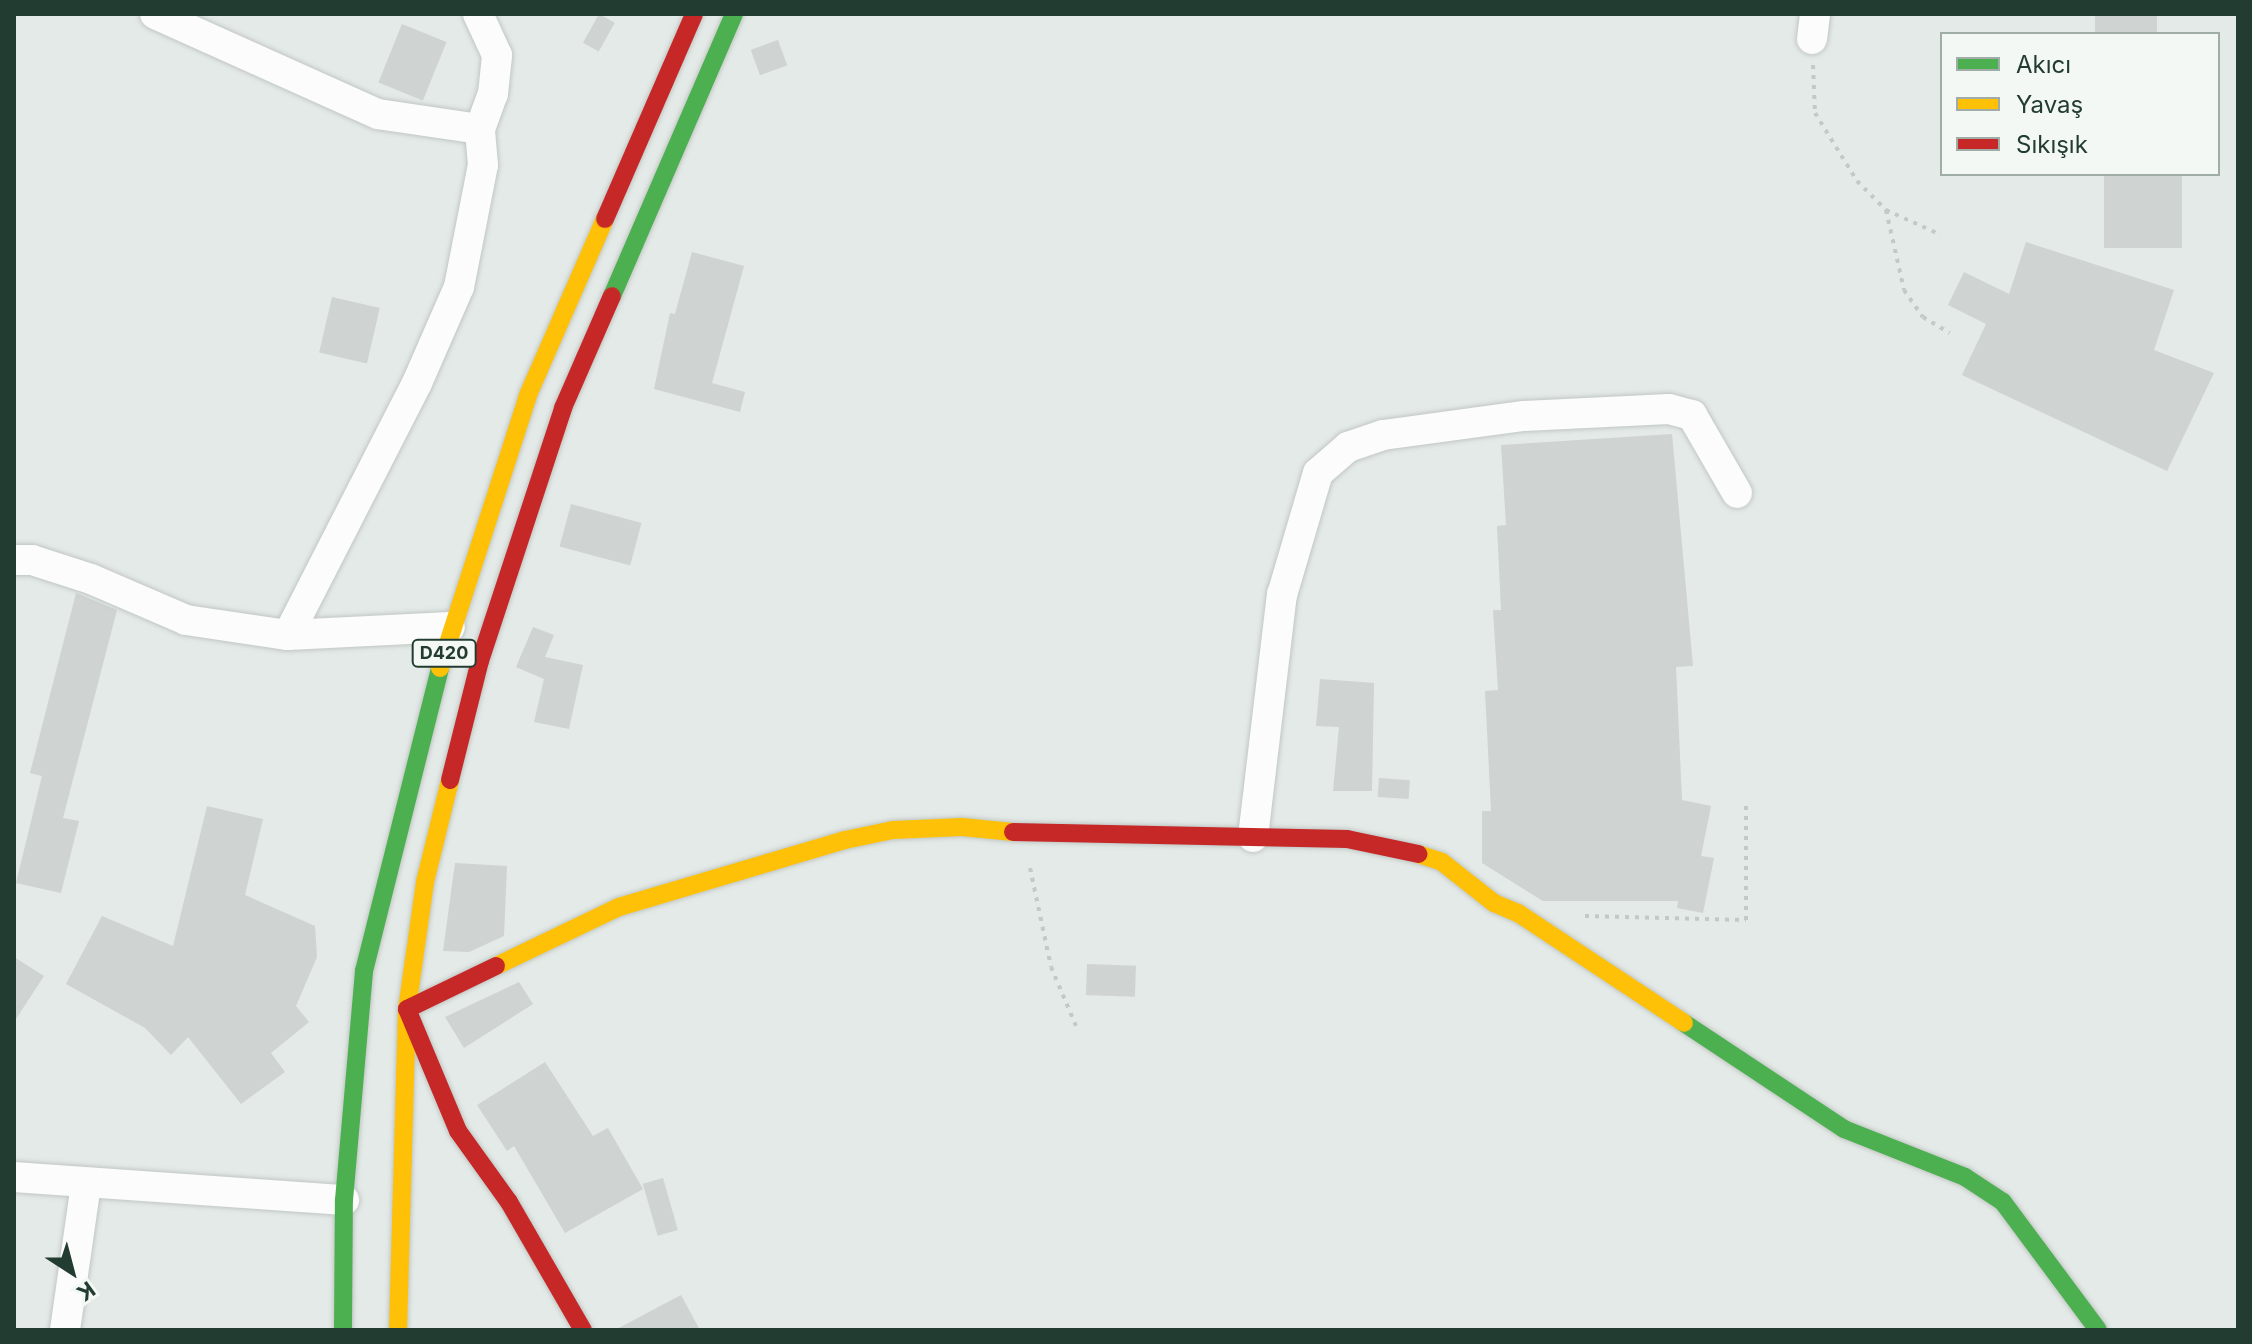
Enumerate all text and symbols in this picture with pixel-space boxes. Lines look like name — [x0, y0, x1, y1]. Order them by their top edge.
legend — [1940, 32, 2220, 176]
text: Akıcı — [2016, 50, 2071, 79]
text: Yavaş — [2016, 90, 2083, 119]
text: Sıkışık — [2016, 130, 2088, 159]
road number: D420 — [410, 639, 478, 667]
north arrow — [32, 1232, 112, 1312]
text: K — [72, 1276, 100, 1307]

